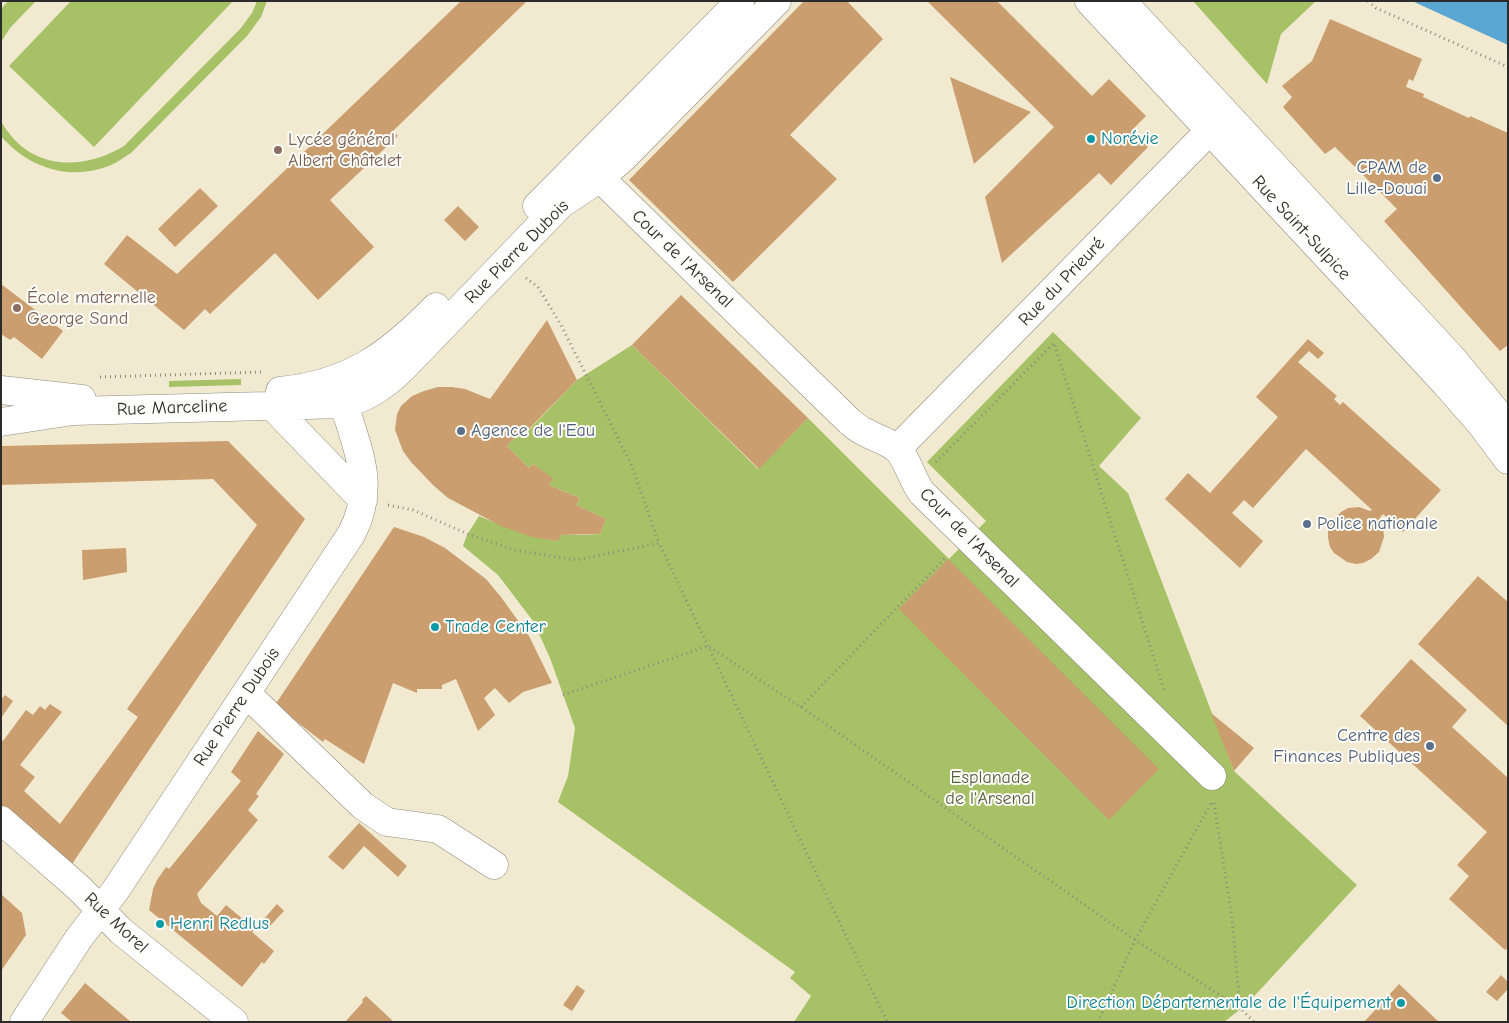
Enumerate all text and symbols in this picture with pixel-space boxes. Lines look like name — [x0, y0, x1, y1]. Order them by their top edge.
place label: Norévie — [1101, 128, 1159, 150]
place label: Lycée général Albert Châtelet — [288, 129, 401, 172]
marker: Norévie — [1085, 133, 1097, 145]
marker: Lycée général Albert Châtelet — [272, 144, 284, 156]
place label: CPAM de Lille-Douai — [1346, 157, 1427, 200]
street label: Rue Saint-Sulpice — [1247, 171, 1355, 285]
marker: CPAM de Lille-Douai — [1431, 172, 1443, 184]
street label: Rue Pierre Dubois — [460, 195, 574, 309]
street label: Cour de l'Arsenal — [627, 205, 737, 313]
street label: Rue du Prieuré — [1014, 233, 1110, 331]
place label: École maternelle George Sand — [27, 287, 156, 330]
marker: École maternelle George Sand — [11, 302, 23, 314]
street label: Rue Marceline — [116, 395, 228, 421]
place label: Agence de l'Eau — [471, 420, 595, 442]
marker: Agence de l'Eau — [455, 425, 467, 437]
street label: Cour de l'Arsenal — [915, 484, 1023, 592]
place label: Police nationale — [1317, 513, 1438, 535]
marker: Police nationale — [1301, 518, 1313, 530]
place label: Trade Center — [445, 616, 546, 638]
marker: Trade Center — [429, 621, 441, 633]
street label: Rue Pierre Dubois — [189, 644, 285, 770]
place label: Centre des Finances Publiques — [1273, 725, 1420, 768]
marker: Centre des Finances Publiques — [1424, 740, 1436, 752]
park label: Esplanade de l'Arsenal — [945, 767, 1035, 810]
street label: Rue Morel — [80, 888, 152, 958]
place label: Henri Redlus — [170, 913, 269, 935]
marker: Henri Redlus — [154, 918, 166, 930]
place label: Direction Départementale de l'Équipement — [1067, 992, 1391, 1014]
marker: Direction Départementale de l'Équipement — [1395, 997, 1407, 1009]

